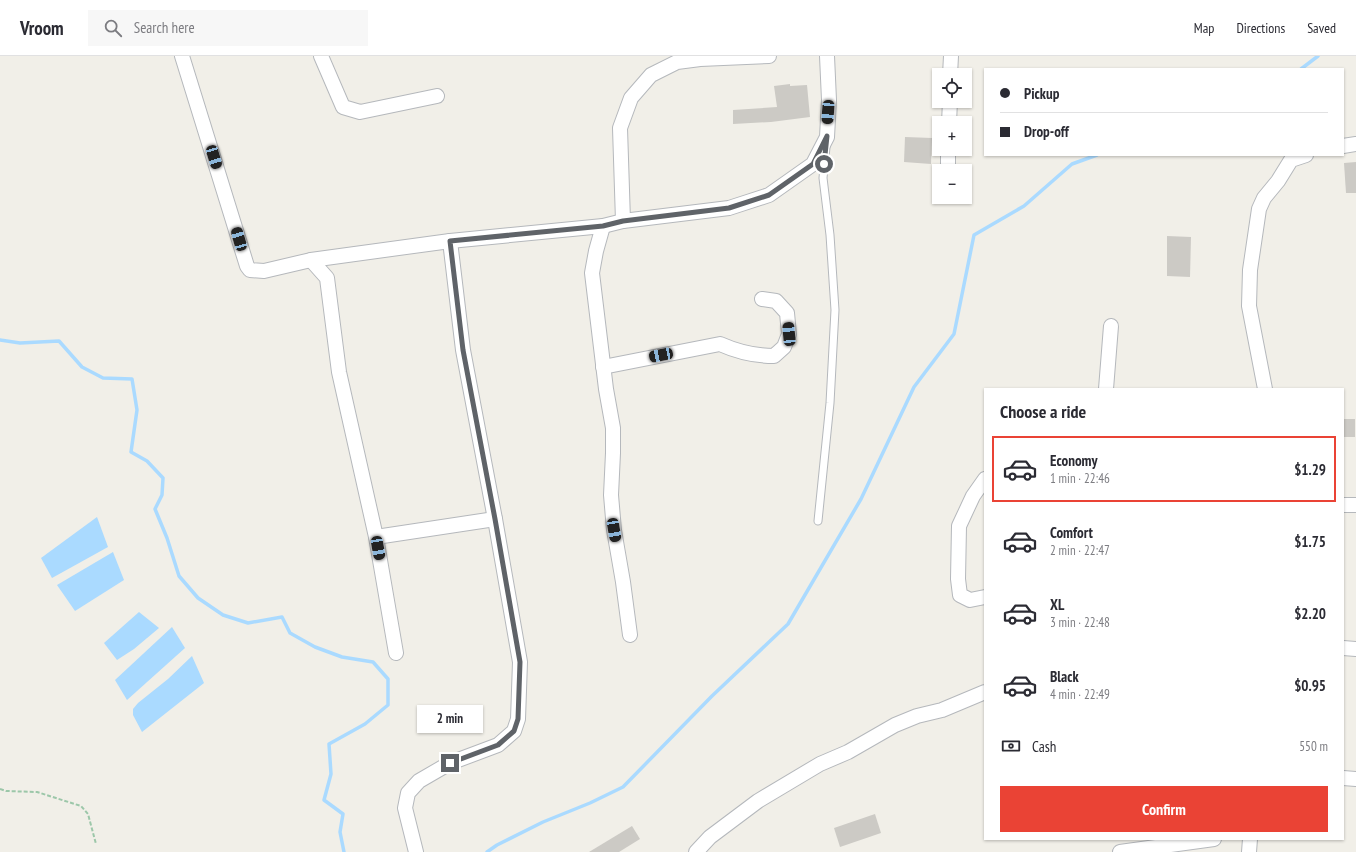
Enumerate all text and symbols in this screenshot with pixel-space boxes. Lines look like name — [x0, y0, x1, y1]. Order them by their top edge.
search box — [88, 10, 368, 46]
text: Vroom — [20, 16, 64, 40]
icon: search — [102, 17, 124, 39]
text: Search here — [134, 18, 195, 37]
text: Map — [1194, 19, 1214, 37]
text: Directions — [1236, 19, 1285, 37]
text: Saved — [1307, 19, 1336, 37]
map controls — [932, 68, 972, 204]
button: locate — [932, 68, 972, 108]
text: Pickup — [1024, 84, 1059, 103]
car — [821, 100, 835, 124]
button: + — [932, 116, 972, 156]
text: Drop-off — [1024, 122, 1069, 141]
car — [205, 144, 223, 170]
route start — [815, 155, 833, 173]
button: − — [932, 164, 972, 204]
car — [230, 226, 248, 252]
car — [782, 322, 796, 346]
car — [648, 347, 674, 363]
text: Choose a ride — [1000, 400, 1086, 423]
icon: car — [1002, 451, 1038, 487]
text: Economy — [1050, 451, 1098, 470]
text: $1.29 — [1294, 460, 1326, 479]
text: 1 min · 22:46 — [1050, 470, 1110, 487]
car — [606, 517, 622, 543]
icon: car — [1002, 523, 1038, 559]
text: Comfort — [1050, 523, 1093, 542]
text: $1.75 — [1294, 532, 1326, 551]
car — [370, 535, 386, 561]
text: 2 min · 22:47 — [1050, 542, 1110, 559]
icon: car — [1002, 595, 1038, 631]
text: XL — [1050, 595, 1064, 614]
text: $2.20 — [1294, 604, 1326, 623]
text: 3 min · 22:48 — [1050, 614, 1110, 631]
icon: car — [1002, 667, 1038, 703]
text: Black — [1050, 667, 1079, 686]
text: $0.95 — [1294, 676, 1326, 695]
text: 4 min · 22:49 — [1050, 686, 1110, 703]
callout: 2 min — [417, 705, 483, 733]
text: 2 min — [437, 710, 463, 727]
icon: cash — [1000, 735, 1022, 757]
text: Cash — [1032, 737, 1056, 756]
text: 550 m — [1299, 738, 1328, 755]
route end — [441, 754, 459, 772]
button: Confirm — [1000, 786, 1328, 832]

